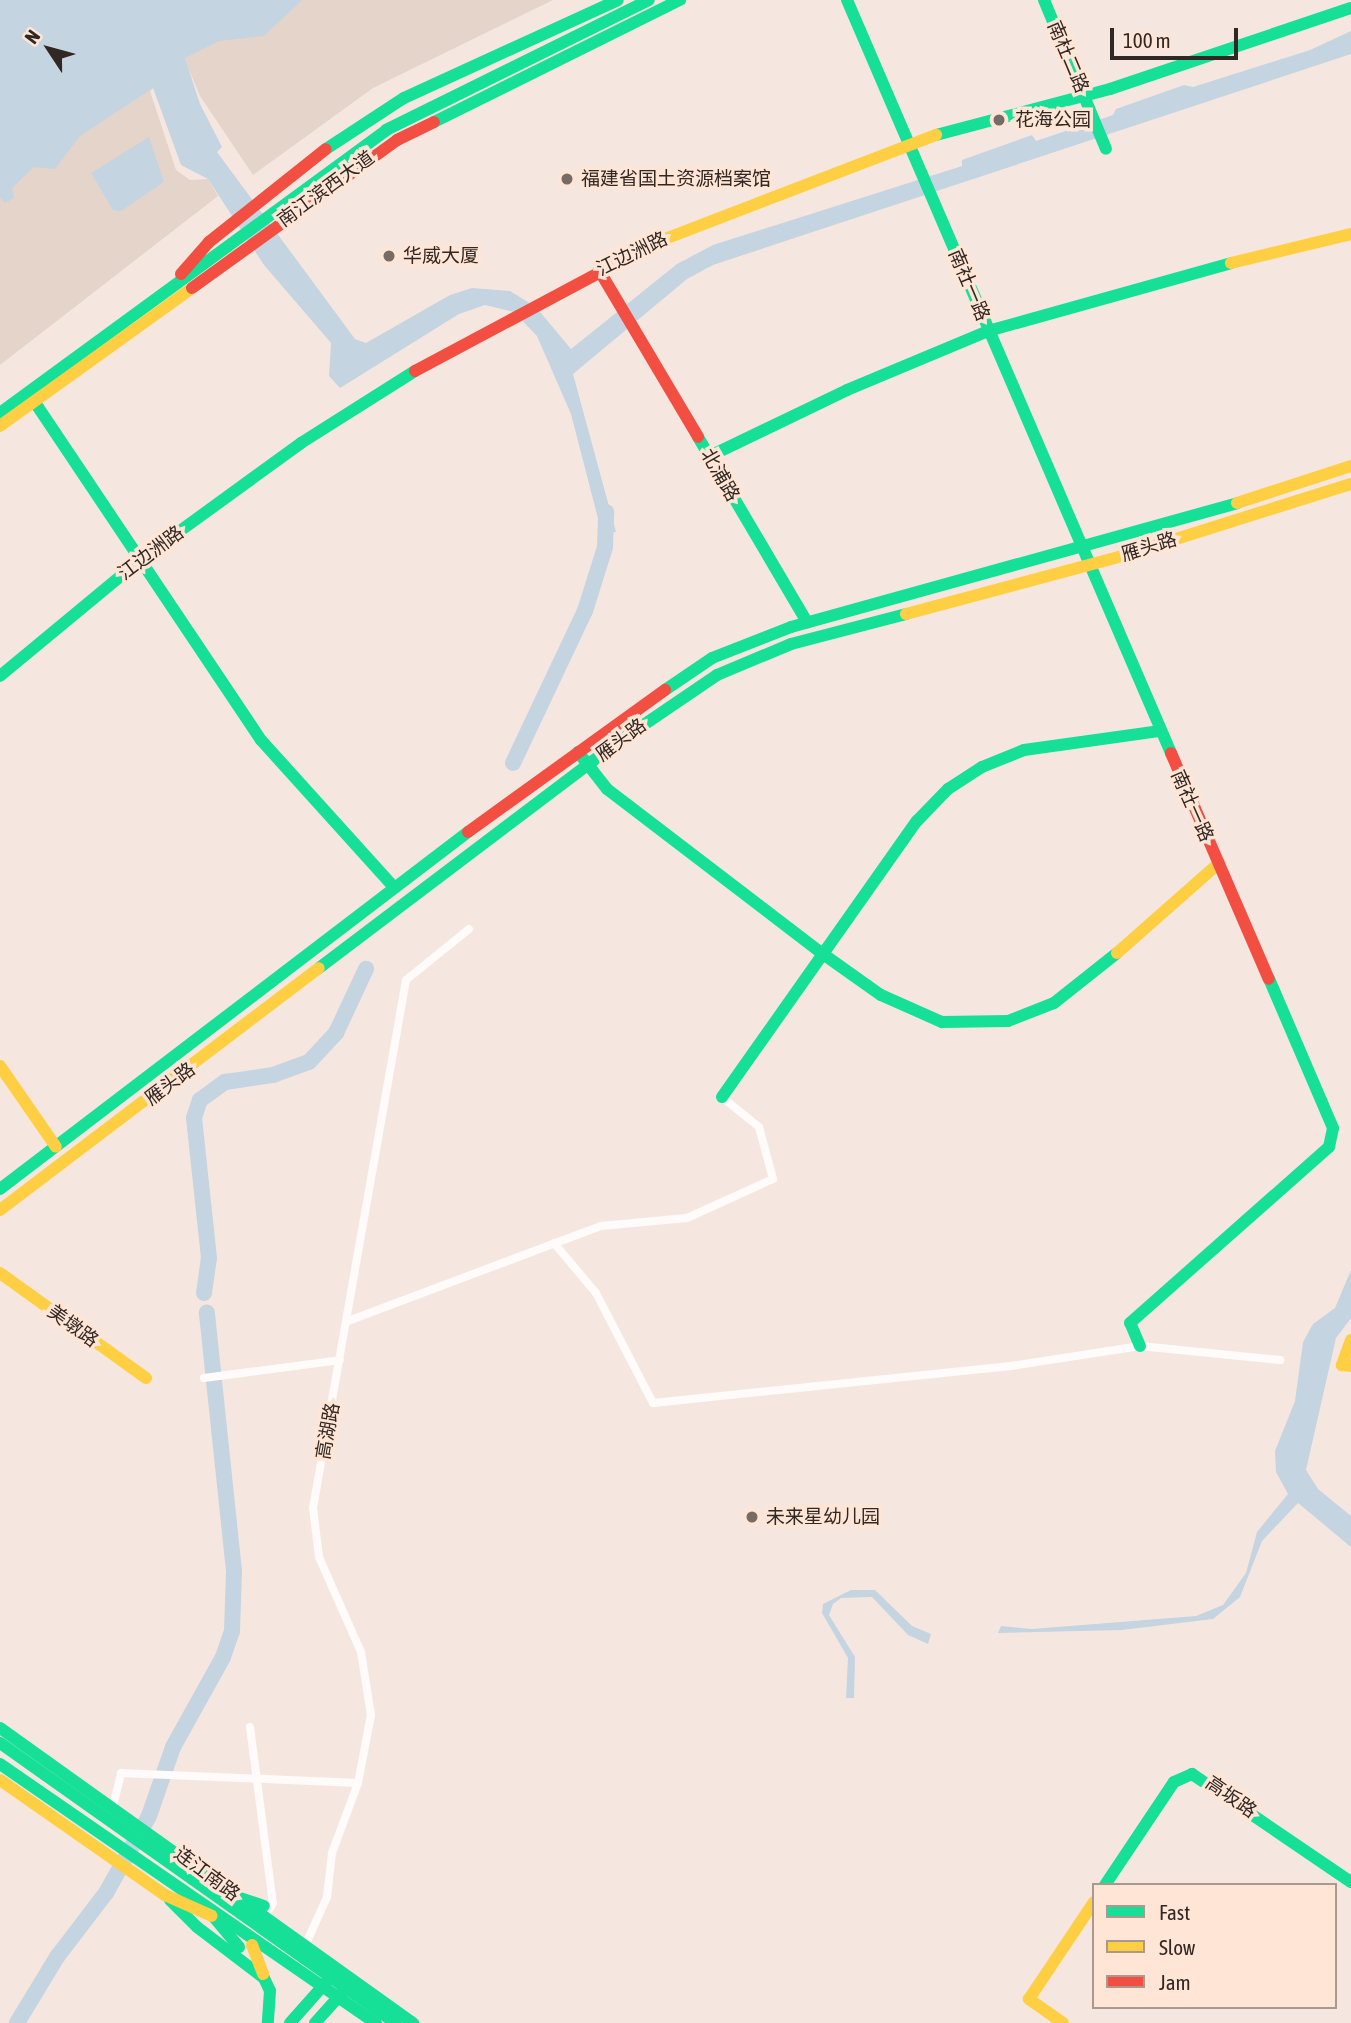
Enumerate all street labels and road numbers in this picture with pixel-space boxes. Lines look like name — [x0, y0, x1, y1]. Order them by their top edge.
street label: 南杜二路 — [1043, 18, 1093, 96]
street label: 南江滨西大道 — [273, 146, 379, 232]
street label: 江边洲路 — [593, 227, 671, 281]
street label: 南社一路 — [944, 246, 994, 324]
street label: 北浦路 — [696, 445, 744, 505]
street label: 江边洲路 — [114, 521, 188, 585]
street label: 雁头路 — [1118, 528, 1180, 566]
street label: 雁头路 — [591, 714, 651, 766]
street label: 南社一路 — [1166, 767, 1218, 845]
street label: 雁头路 — [140, 1058, 200, 1110]
street label: 美墩路 — [43, 1300, 103, 1352]
street label: 高湖路 — [312, 1401, 344, 1461]
street label: 高坂路 — [1201, 1771, 1261, 1823]
street label: 连江南路 — [170, 1842, 244, 1906]

